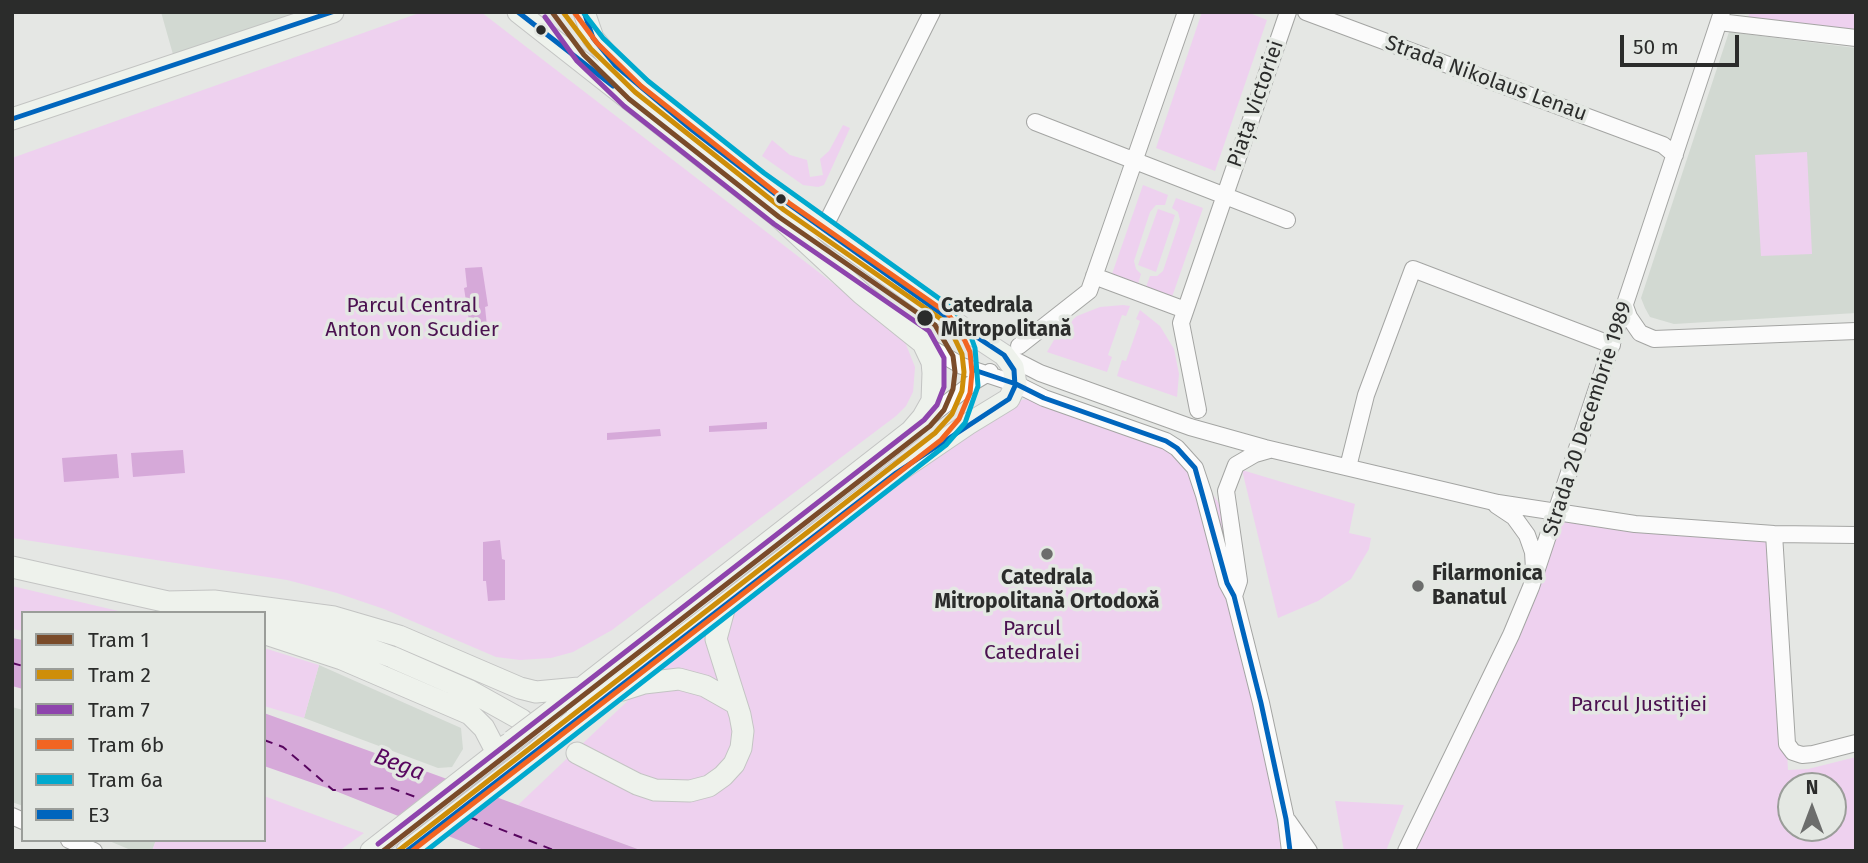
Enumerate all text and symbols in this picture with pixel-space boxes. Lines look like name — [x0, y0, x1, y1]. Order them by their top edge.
scale bar — [1623, 21, 1742, 65]
unlabelled marker — [534, 23, 548, 37]
street label: Strada Nikolaus Lenau — [1382, 31, 1590, 127]
text: 50 m — [1633, 34, 1679, 60]
street label: Piața Victoriei — [1223, 37, 1289, 171]
unlabelled marker — [774, 192, 788, 206]
park label: Parcul Central Anton von Scudier — [325, 293, 499, 343]
place label: Catedrala Mitropolitană — [941, 293, 1072, 343]
street label: Strada 20 Decembrie 1989 — [1538, 299, 1638, 539]
marker: Catedrala Mitropolitană — [915, 308, 935, 328]
marker: Catedrala Mitropolitană Ortodoxă — [1039, 546, 1055, 562]
place label: Filarmonica Banatul — [1432, 561, 1543, 611]
place label: Catedrala Mitropolitană Ortodoxă — [935, 565, 1159, 615]
marker: Filarmonica Banatul — [1410, 578, 1426, 594]
legend — [21, 611, 266, 842]
park label: Parcul Catedralei — [984, 616, 1080, 666]
text: Tram 1 — [88, 627, 150, 653]
text: Tram 2 — [88, 662, 151, 688]
park label: Parcul Justiției — [1571, 692, 1707, 718]
text: Tram 7 — [88, 697, 150, 723]
text: Tram 6b — [88, 732, 164, 758]
water label: Bega — [370, 743, 428, 787]
text: Tram 6a — [88, 767, 163, 793]
north arrow — [1777, 772, 1847, 842]
text: N — [1806, 776, 1818, 799]
text: E3 — [88, 802, 110, 828]

